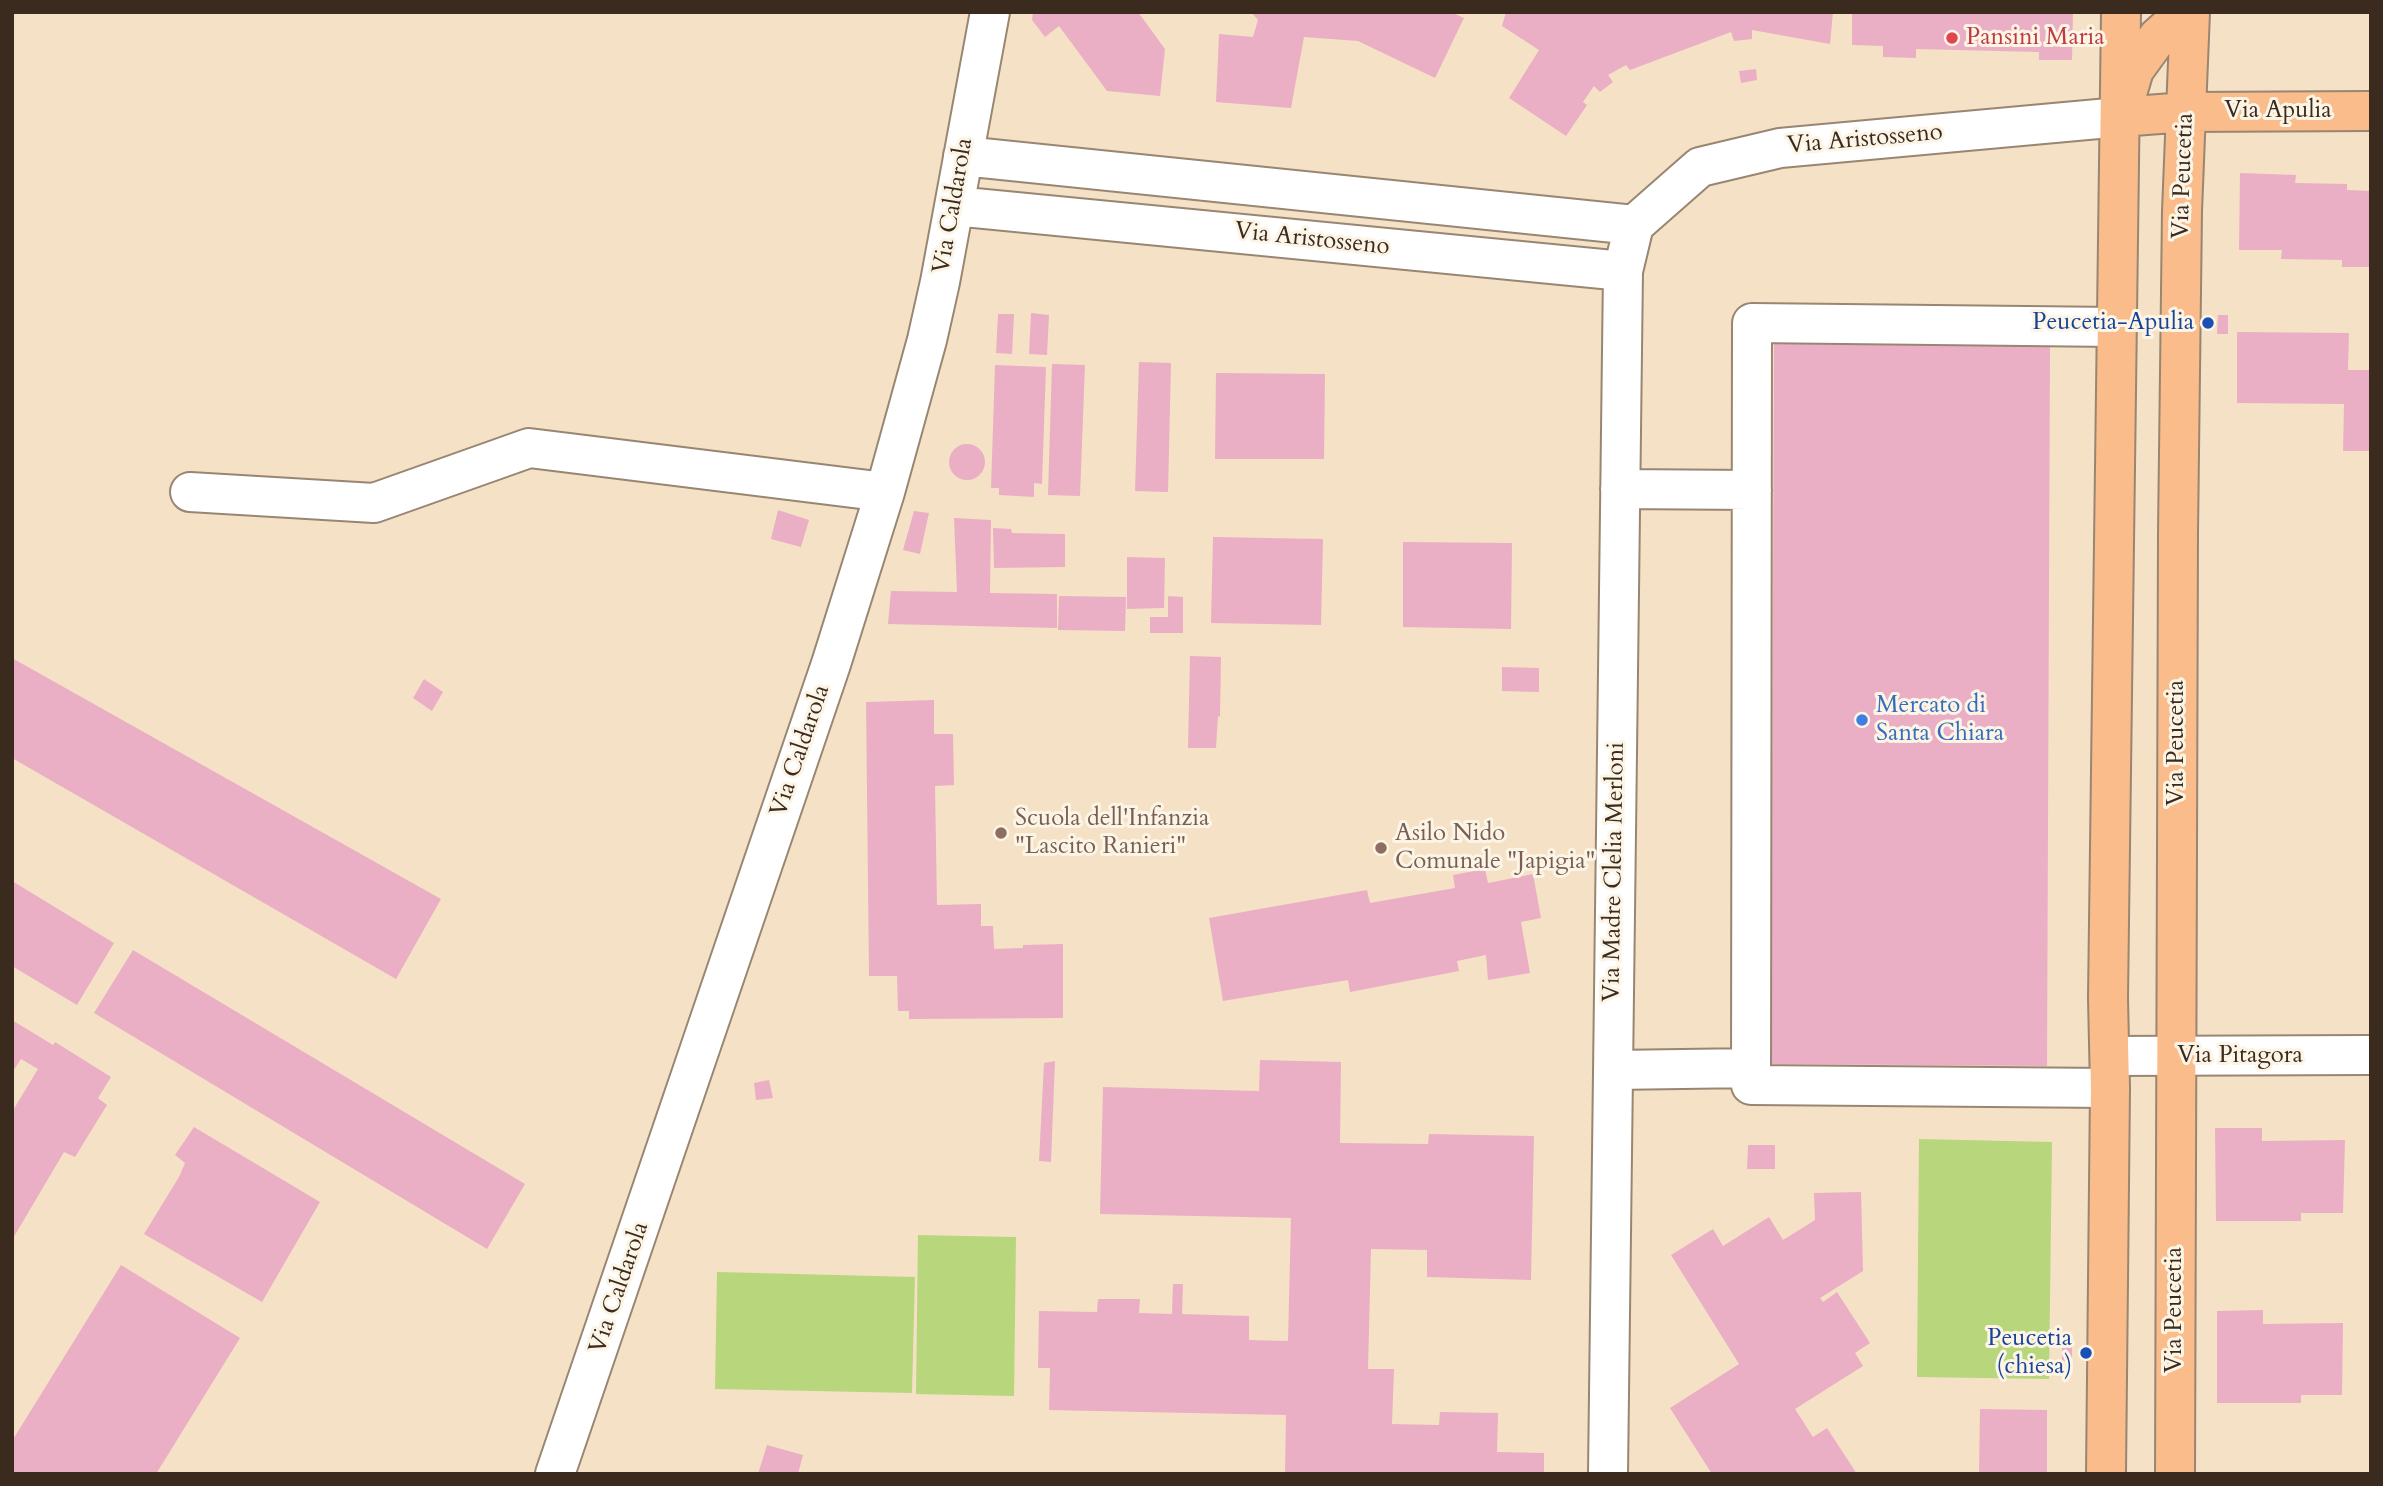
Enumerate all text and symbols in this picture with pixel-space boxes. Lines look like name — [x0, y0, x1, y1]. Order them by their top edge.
place label: Pansini Maria — [1966, 24, 2105, 52]
marker: Pansini Maria — [1944, 30, 1960, 46]
street label: Via Apulia — [2224, 97, 2332, 125]
street label: Via Peucetia — [2167, 113, 2201, 239]
street label: Via Aristosseno — [1786, 119, 1944, 161]
street label: Via Caldarola — [928, 136, 980, 276]
street label: Via Aristosseno — [1233, 218, 1391, 262]
place label: Peucetia-Apulia — [2032, 309, 2194, 337]
marker: Peucetia-Apulia — [2200, 315, 2216, 331]
street label: Via Peucetia — [2163, 680, 2191, 806]
street label: Via Caldarola — [765, 681, 837, 821]
place label: Mercato di Santa Chiara — [1876, 692, 2004, 748]
marker: Mercato di Santa Chiara — [1854, 712, 1870, 728]
street label: Via Madre Clelia Merloni — [1598, 742, 1632, 1002]
place label: Scuola dell'Infanzia "Lascito Ranieri" — [1015, 805, 1209, 861]
place label: Asilo Nido Comunale "Japigia" — [1395, 820, 1595, 876]
marker: Scuola dell'Infanzia "Lascito Ranieri" — [993, 825, 1009, 841]
marker: Asilo Nido Comunale "Japigia" — [1373, 840, 1389, 856]
street label: Via Pitagora — [2177, 1042, 2303, 1070]
street label: Via Caldarola — [584, 1218, 656, 1358]
street label: Via Peucetia — [2161, 1247, 2189, 1373]
place label: Peucetia (chiesa) — [1987, 1325, 2072, 1381]
marker: Peucetia (chiesa) — [2078, 1345, 2094, 1361]

